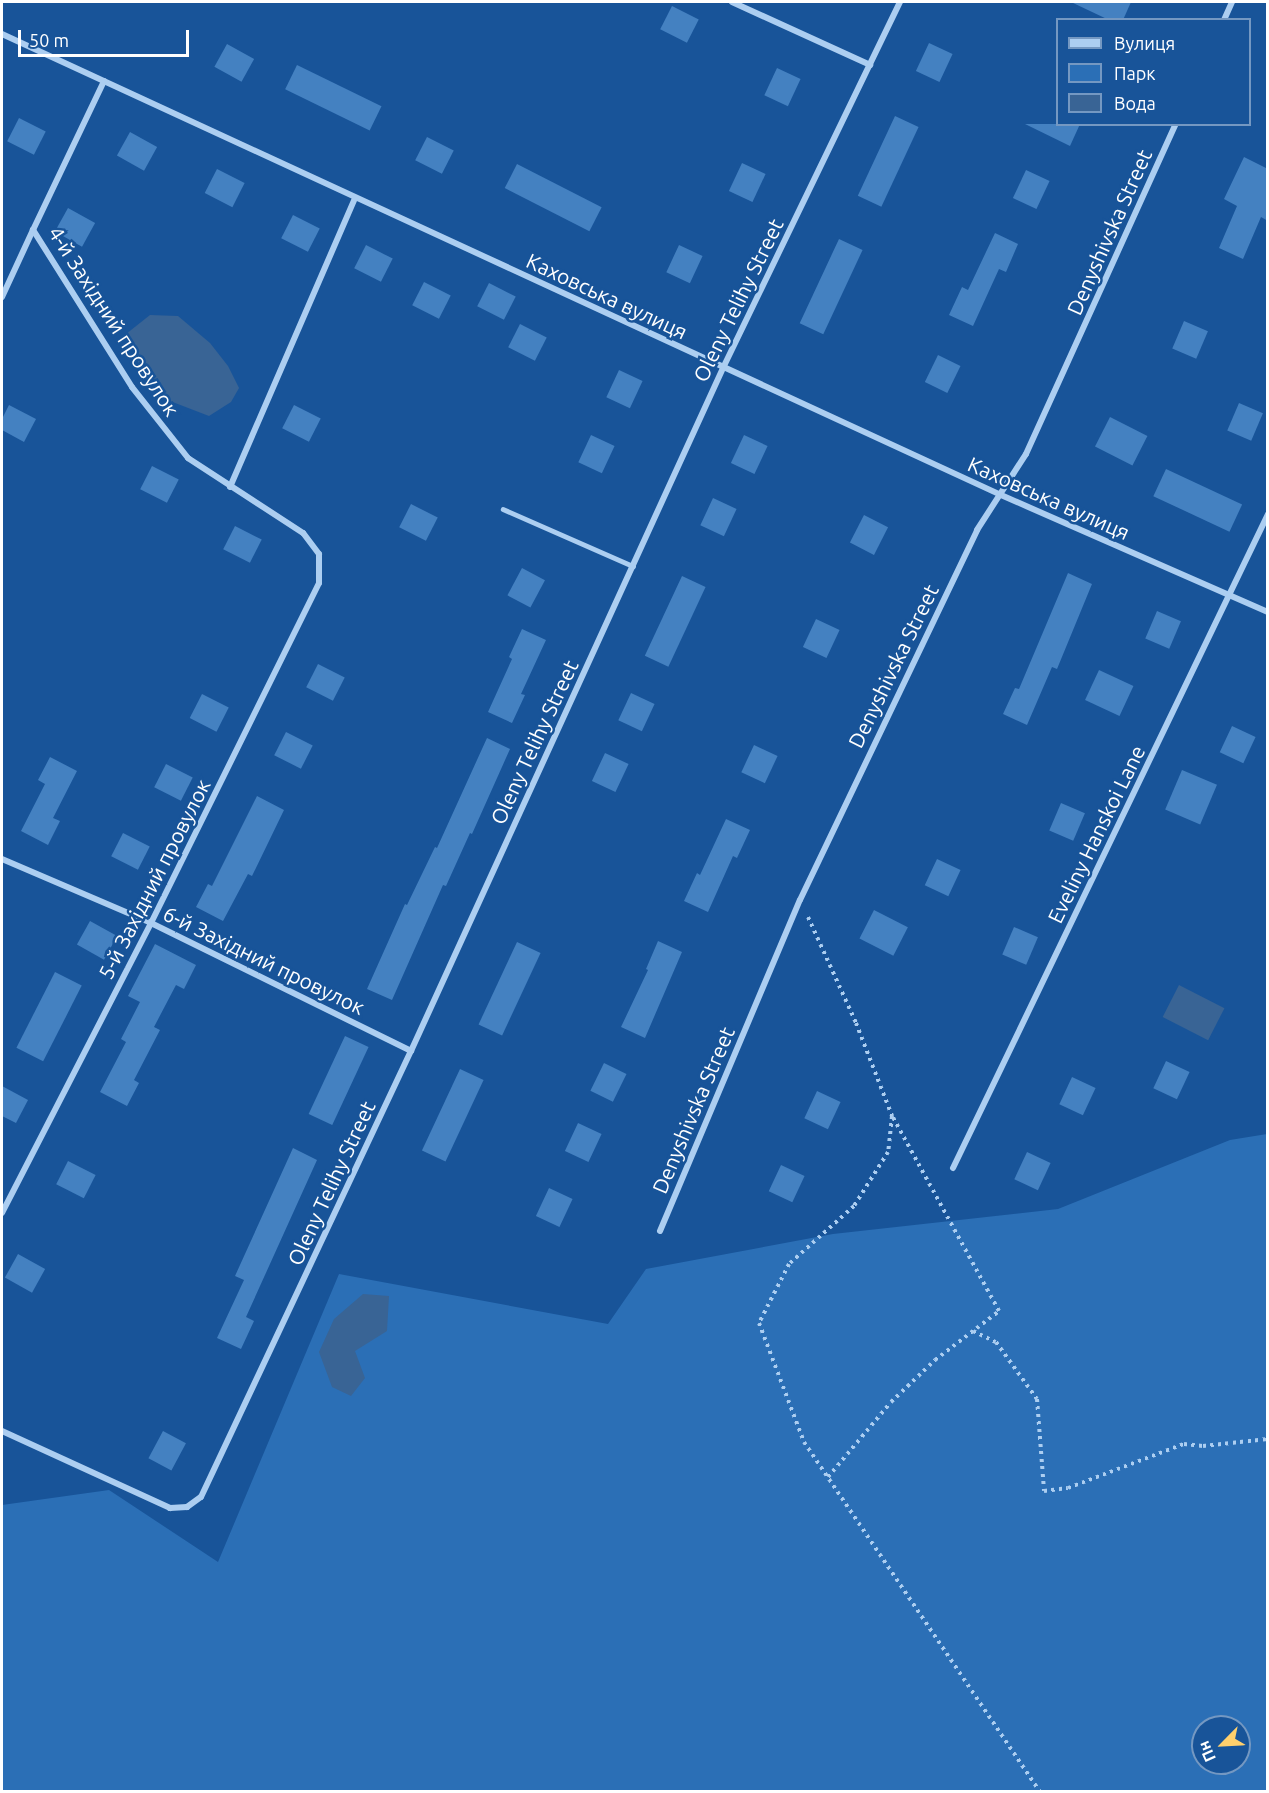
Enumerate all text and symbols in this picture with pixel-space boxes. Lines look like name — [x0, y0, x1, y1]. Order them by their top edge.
scale bar — [21, 18, 192, 56]
legend — [1056, 18, 1251, 126]
text: 50 m — [29, 30, 69, 50]
text: Вулиця — [1114, 33, 1175, 53]
text: Парк — [1114, 63, 1155, 83]
text: Вода — [1114, 93, 1156, 113]
street label: Denyshivska Street — [1061, 145, 1157, 319]
street label: Oleny Telihy Street — [688, 214, 788, 386]
street label: 4-й Західний провулок — [43, 221, 185, 421]
street label: Каховська вулиця — [523, 248, 691, 344]
street label: Каховська вулиця — [964, 451, 1134, 545]
street label: Denyshivska Street — [843, 580, 943, 752]
street label: Oleny Telihy Street — [485, 656, 583, 828]
street label: Eveliny Hanskoi Lane — [1042, 741, 1150, 927]
street label: 5-й Західний провулок — [93, 775, 215, 983]
street label: 6-й Західний провулок — [159, 900, 369, 1020]
street label: Denyshivska Street — [646, 1023, 740, 1197]
street label: Oleny Telihy Street — [282, 1097, 380, 1269]
north arrow — [1191, 1715, 1251, 1775]
text: Пн — [1194, 1738, 1219, 1765]

